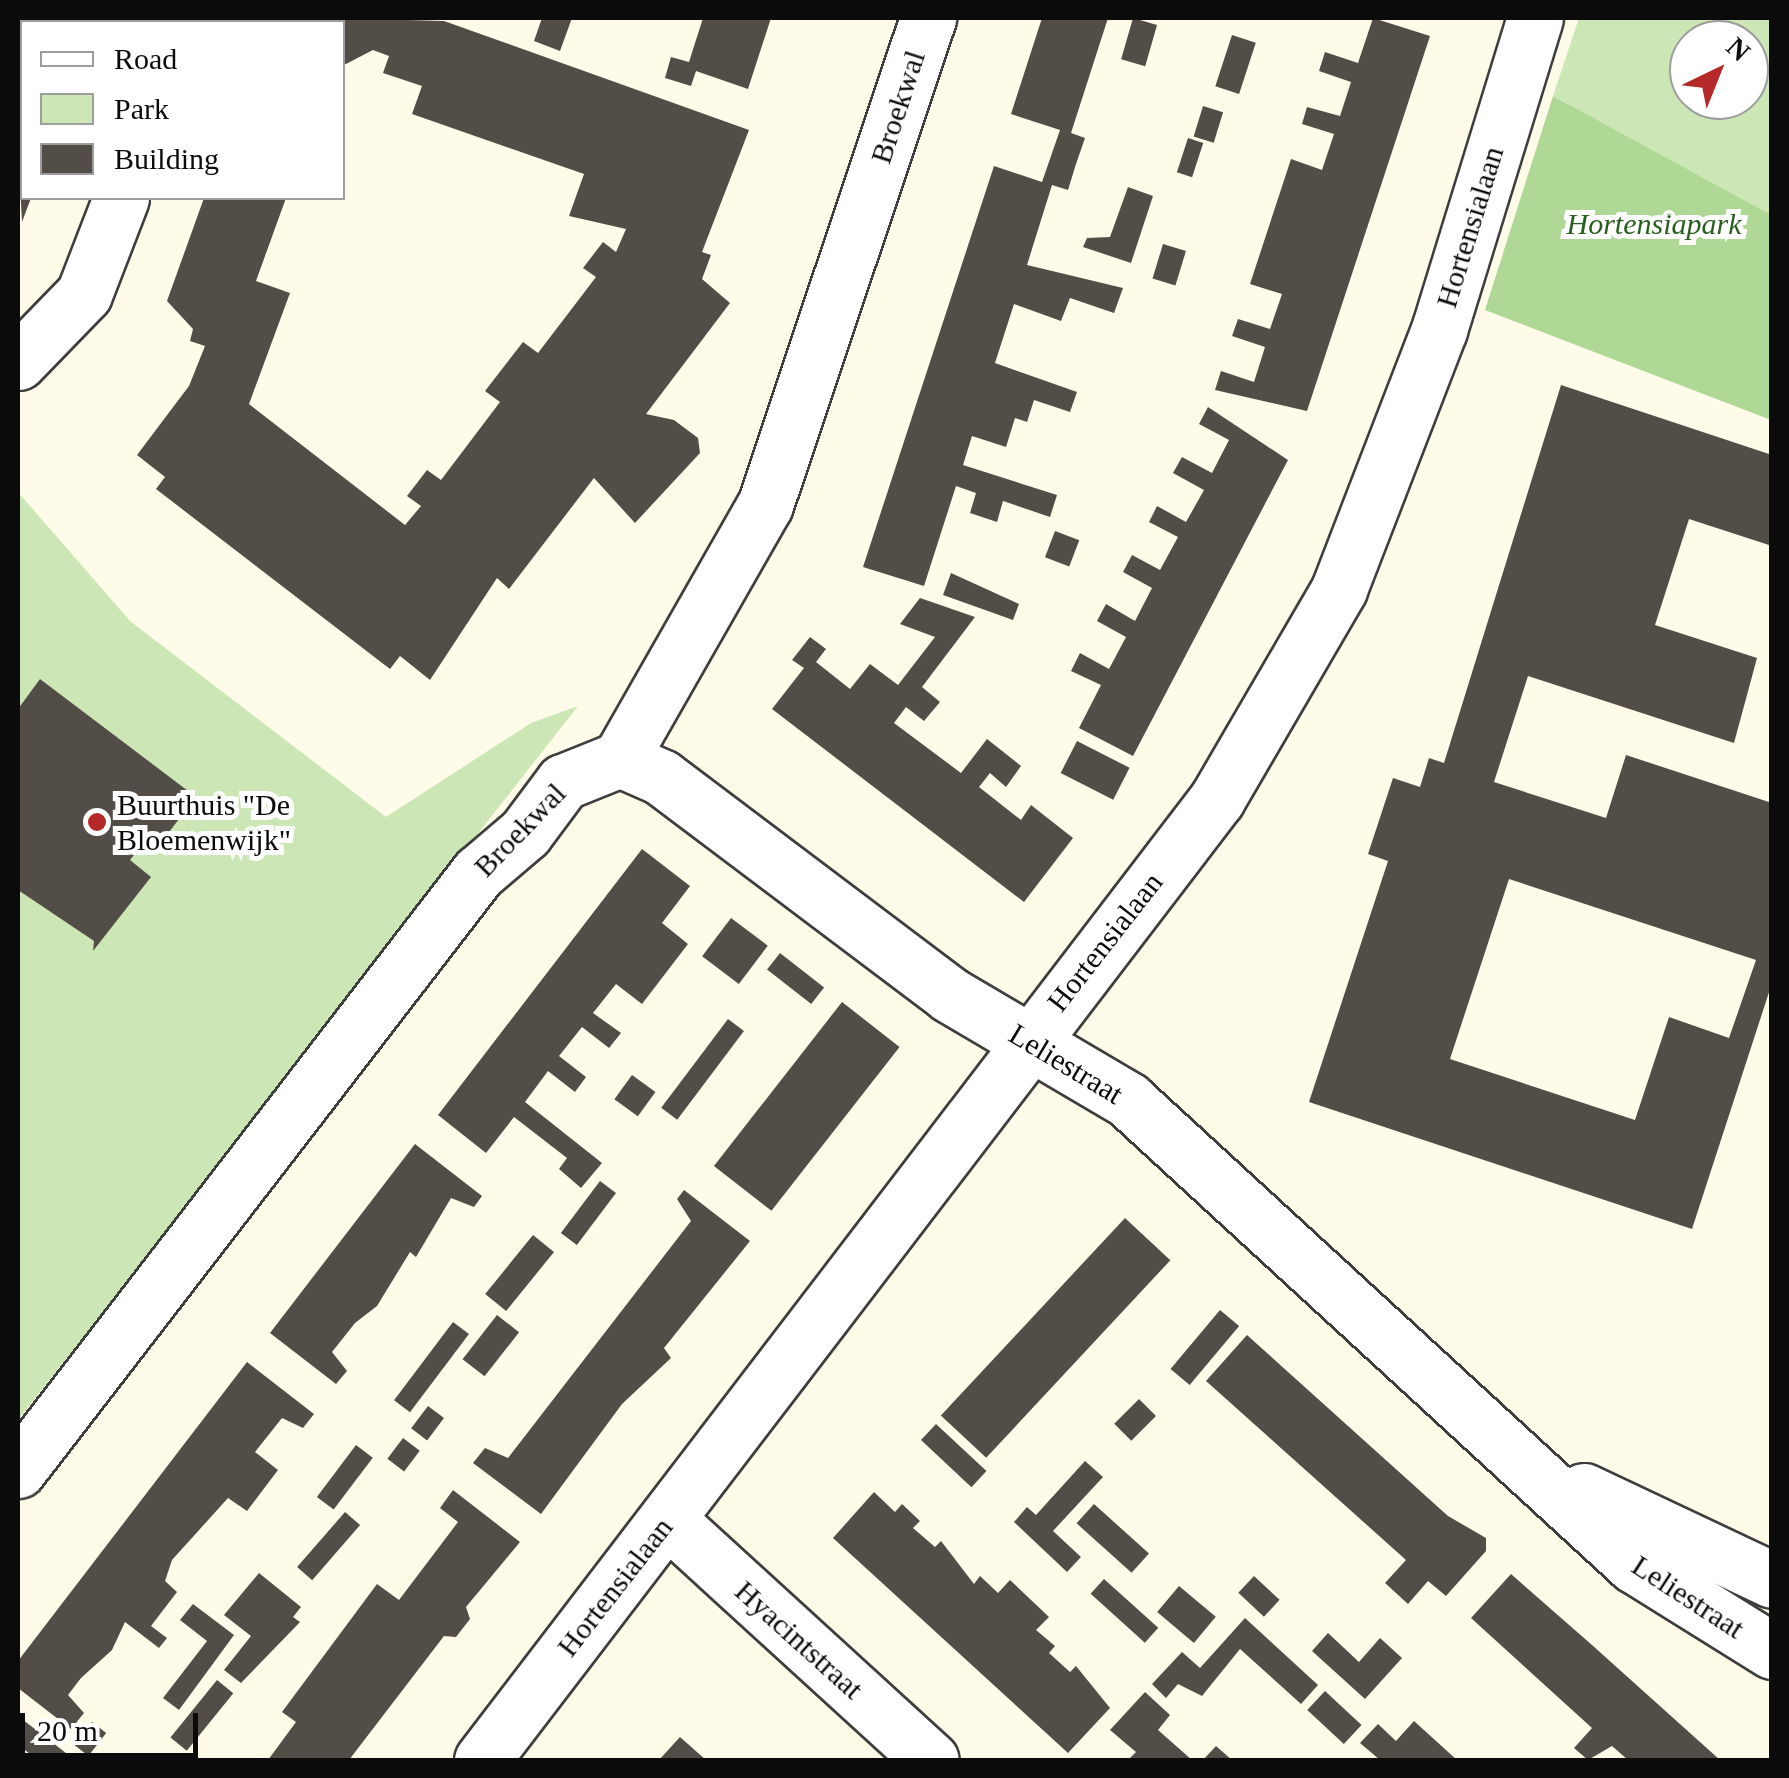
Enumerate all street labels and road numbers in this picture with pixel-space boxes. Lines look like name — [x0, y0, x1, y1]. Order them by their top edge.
street label: Broekwal — [863, 46, 933, 168]
street label: Hortensialaan — [1428, 142, 1512, 312]
street label: Broekwal — [467, 776, 573, 884]
street label: Hortensialaan — [1040, 865, 1170, 1019]
street label: Leliestraat — [1002, 1016, 1130, 1112]
street label: Hortensialaan — [550, 1510, 680, 1664]
street label: Leliestraat — [1625, 1547, 1751, 1647]
street label: Hyacintstraat — [728, 1573, 870, 1707]

